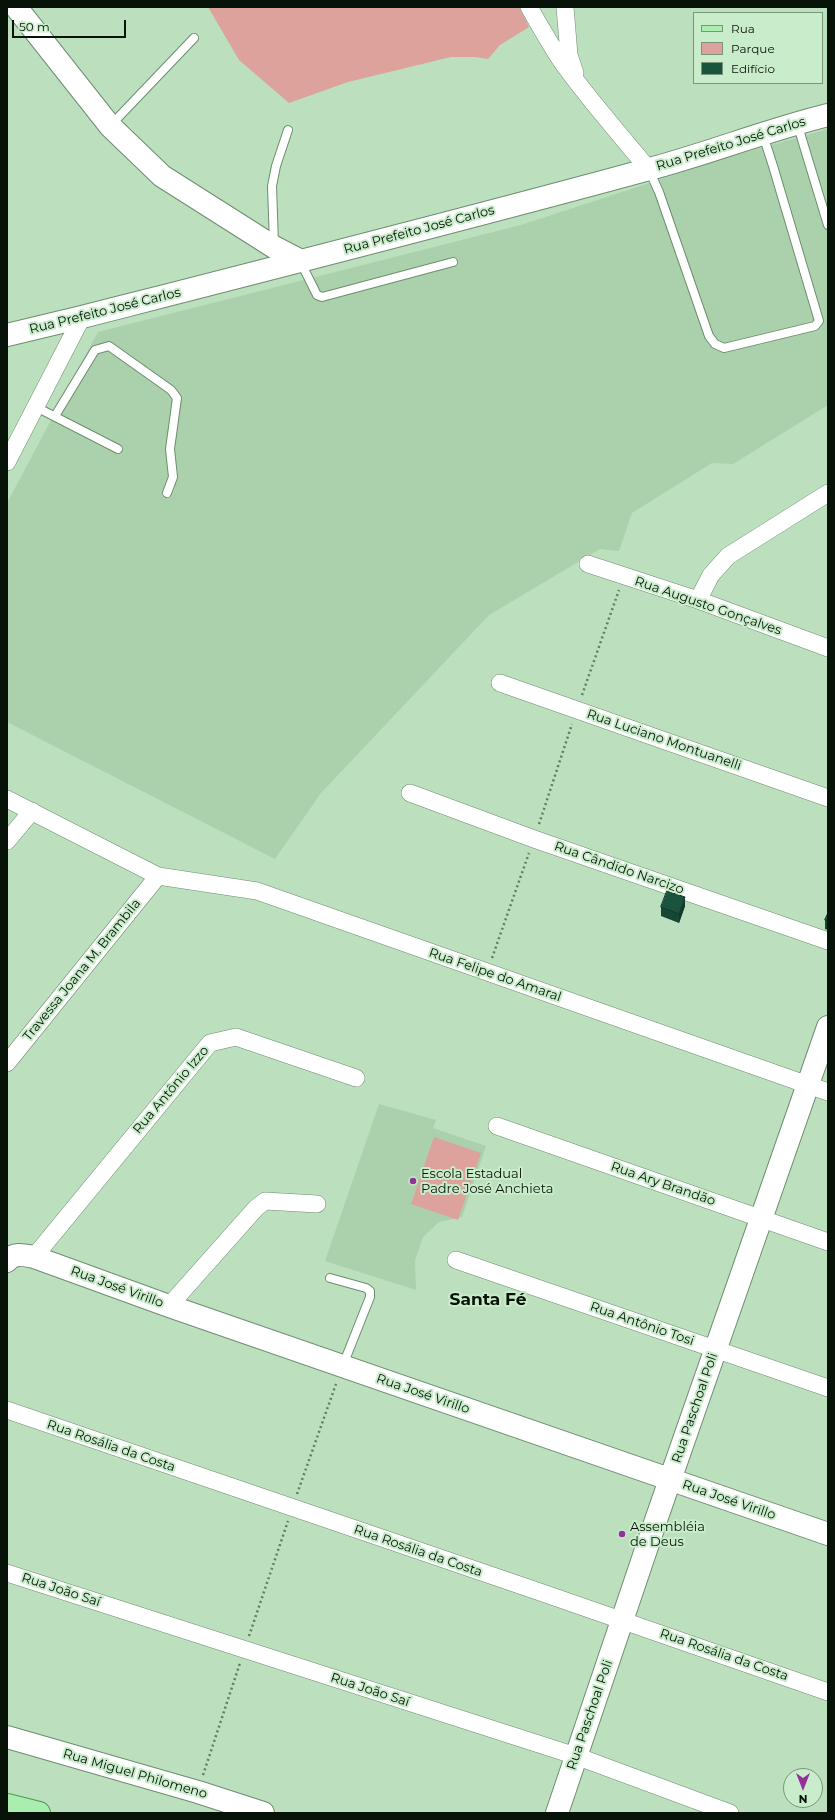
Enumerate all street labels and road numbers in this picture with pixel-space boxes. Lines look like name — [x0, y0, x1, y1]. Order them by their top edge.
street label: Rua Prefeito José Carlos — [654, 114, 808, 174]
street label: Rua Prefeito José Carlos — [342, 202, 496, 258]
street label: Rua Prefeito José Carlos — [28, 285, 182, 337]
street label: Rua Augusto Gonçalves — [633, 574, 783, 638]
street label: Rua Luciano Montuanelli — [585, 706, 743, 774]
street label: Rua Cândido Narcizo — [552, 838, 686, 898]
street label: Travessa Joana M. Brambila — [20, 896, 144, 1044]
street label: Rua Felipe do Amaral — [427, 945, 563, 1005]
street label: Rua Antônio Izzo — [130, 1043, 212, 1137]
street label: Rua Ary Brandão — [609, 1159, 717, 1209]
street label: Rua José Virillo — [68, 1263, 166, 1311]
street label: Rua Antônio Tosi — [588, 1299, 696, 1349]
street label: Rua Paschoal Poli — [669, 1351, 721, 1465]
street label: Rua José Virillo — [374, 1371, 472, 1417]
street label: Rua Rosália da Costa — [45, 1417, 177, 1475]
street label: Rua José Virillo — [680, 1477, 778, 1523]
street label: Rua Rosália da Costa — [352, 1522, 484, 1580]
street label: Rua João Saí — [19, 1570, 103, 1610]
street label: Rua Rosália da Costa — [658, 1626, 790, 1684]
street label: Rua Paschoal Poli — [564, 1658, 616, 1772]
street label: Rua João Saí — [328, 1670, 412, 1710]
street label: Rua Miguel Philomeno — [61, 1746, 209, 1802]

